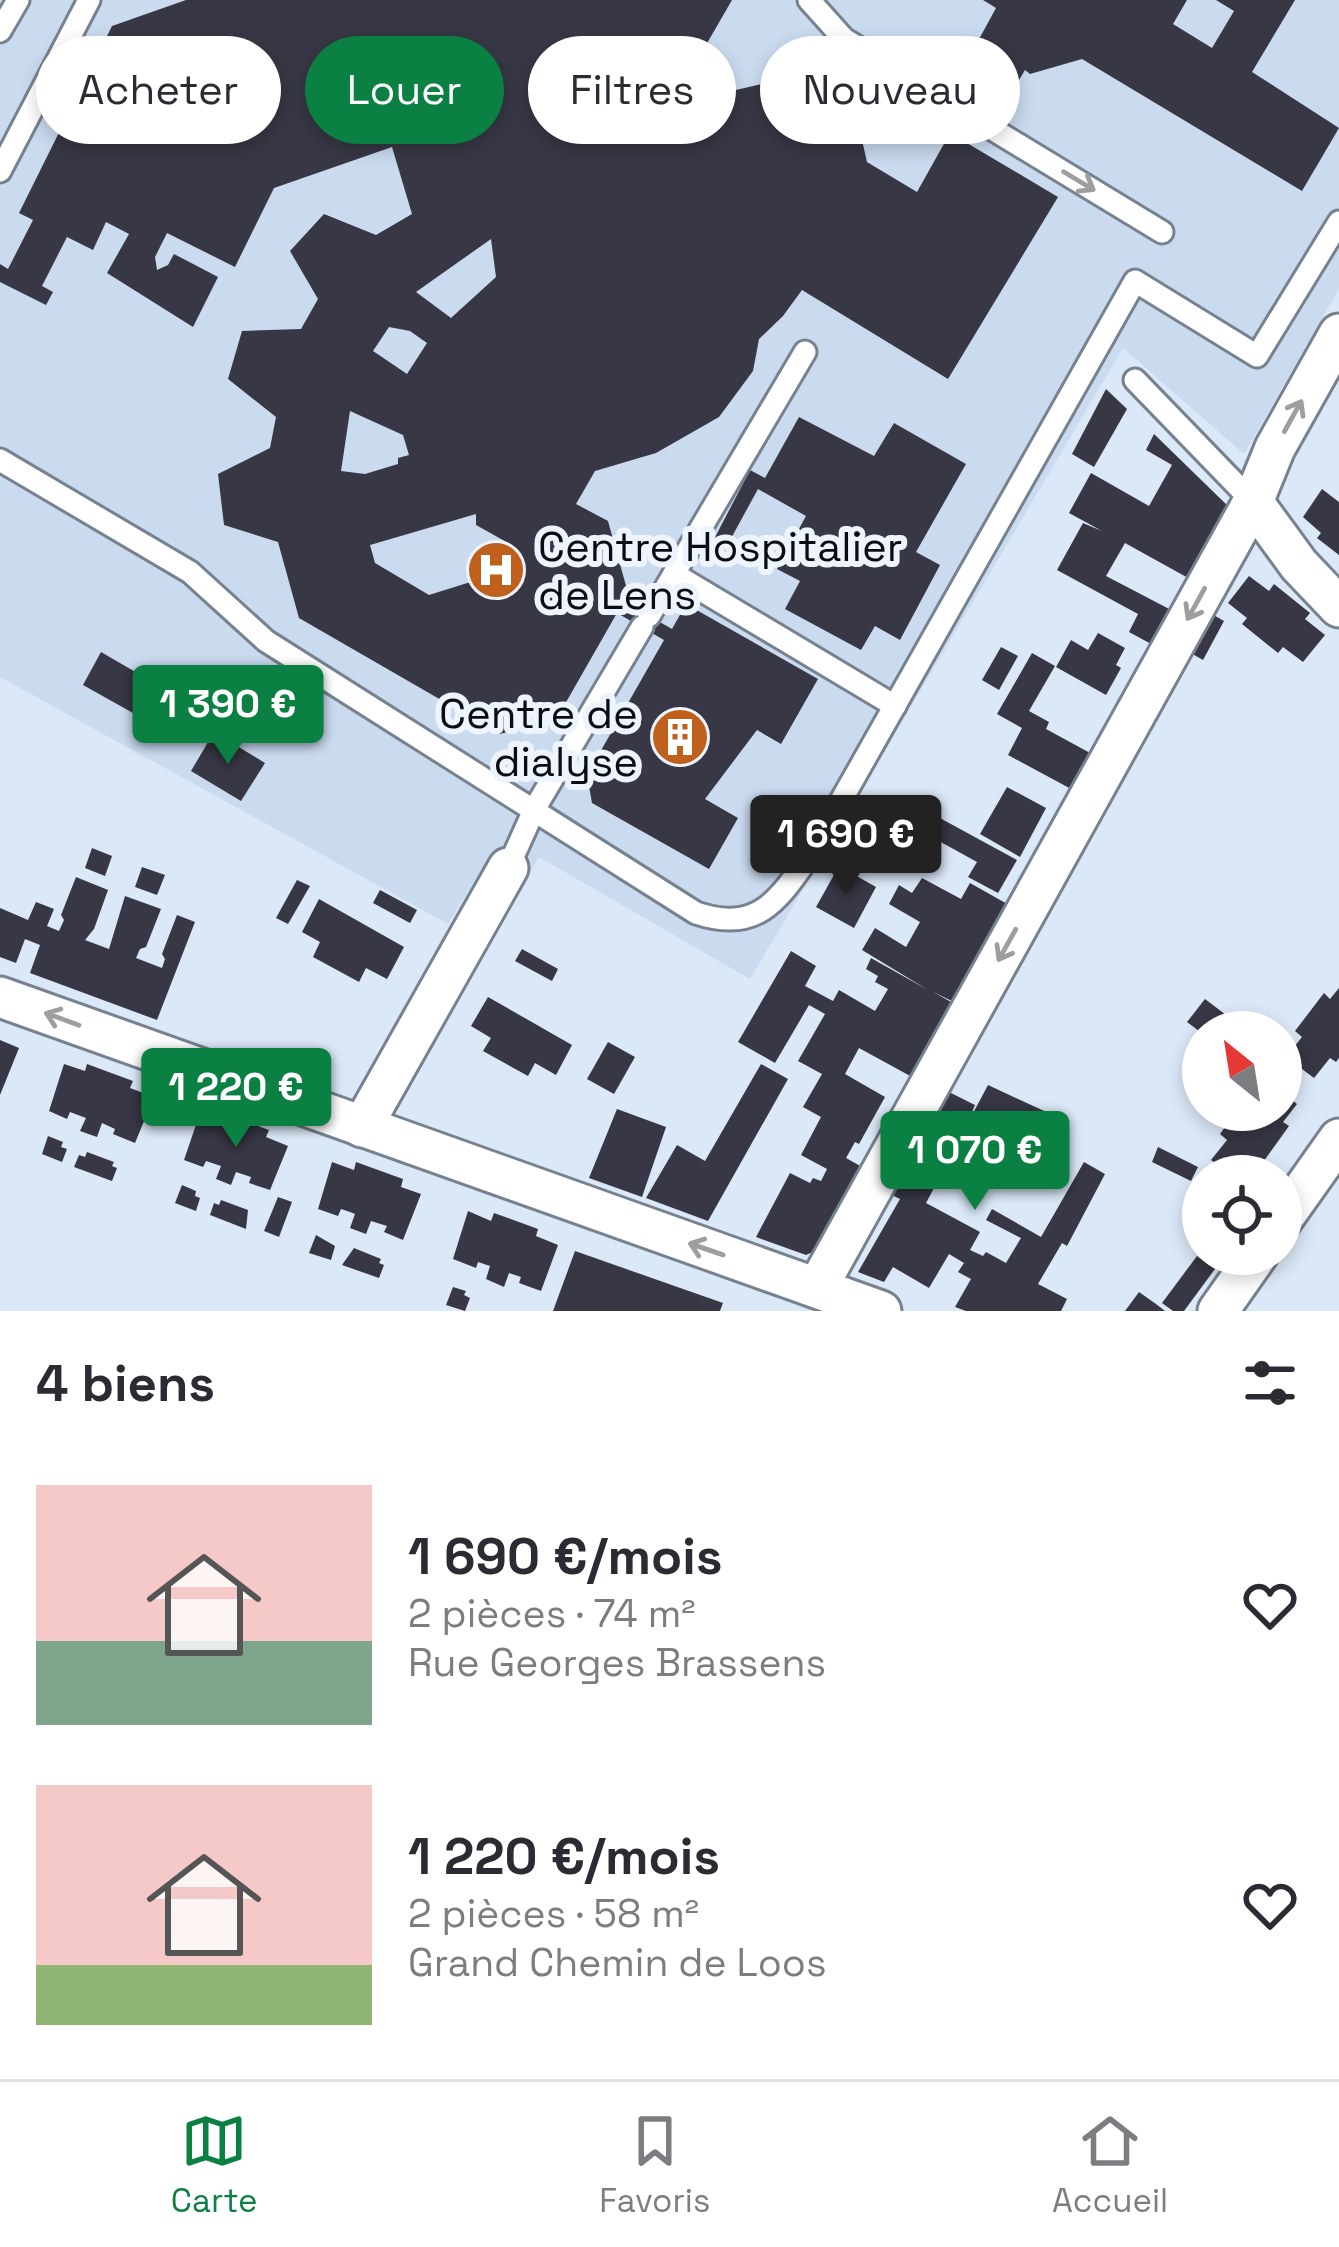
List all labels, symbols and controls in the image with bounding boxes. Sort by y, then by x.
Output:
chip: Acheter [36,36,281,144]
chip: Louer [305,36,504,144]
chip: Filtres [528,36,736,144]
chip: Nouveau [760,36,1020,144]
one-way arrow [1061,169,1095,193]
one-way arrow [1282,400,1305,435]
place label: Centre Hospitalier de Lens [538,520,903,621]
hospital icon: Centre Hospitalier de Lens [465,539,527,601]
one-way arrow [1184,586,1207,621]
pin: 1 390 € [117,665,339,767]
text: 1 390 € [160,679,296,728]
place label: Centre de dialyse [439,687,638,788]
building icon: Centre de dialyse [649,706,711,768]
pin: 1 690 € [735,795,957,897]
text: 1 690 € [777,809,915,858]
one-way arrow [994,927,1018,962]
one-way arrow [44,1007,81,1028]
north arrow [1182,1011,1302,1131]
map controls [1182,1011,1302,1275]
pin: 1 220 € [125,1048,347,1150]
text: 1 220 € [168,1062,304,1111]
pin: 1 070 € [864,1111,1086,1213]
text: 1 070 € [907,1125,1043,1174]
button: locate [1182,1155,1302,1275]
one-way arrow [689,1237,726,1258]
icon: filters [1237,1350,1303,1416]
text: 4 biens [36,1351,215,1416]
text: 1 690 €/mois [408,1524,722,1589]
icon: home [132,1533,276,1677]
icon: heart [1237,1572,1303,1638]
text: 2 pièces · 74 m² [408,1589,696,1638]
text: Rue Georges Brassens [408,1638,826,1687]
text: 1 220 €/mois [408,1824,720,1889]
icon: home [132,1833,276,1977]
icon: heart [1237,1872,1303,1938]
text: 2 pièces · 58 m² [408,1889,699,1938]
text: Grand Chemin de Loos [408,1938,826,1987]
tab: Carte [171,2108,258,2222]
tab: Favoris [599,2108,710,2222]
tab: Accueil [1052,2108,1168,2222]

